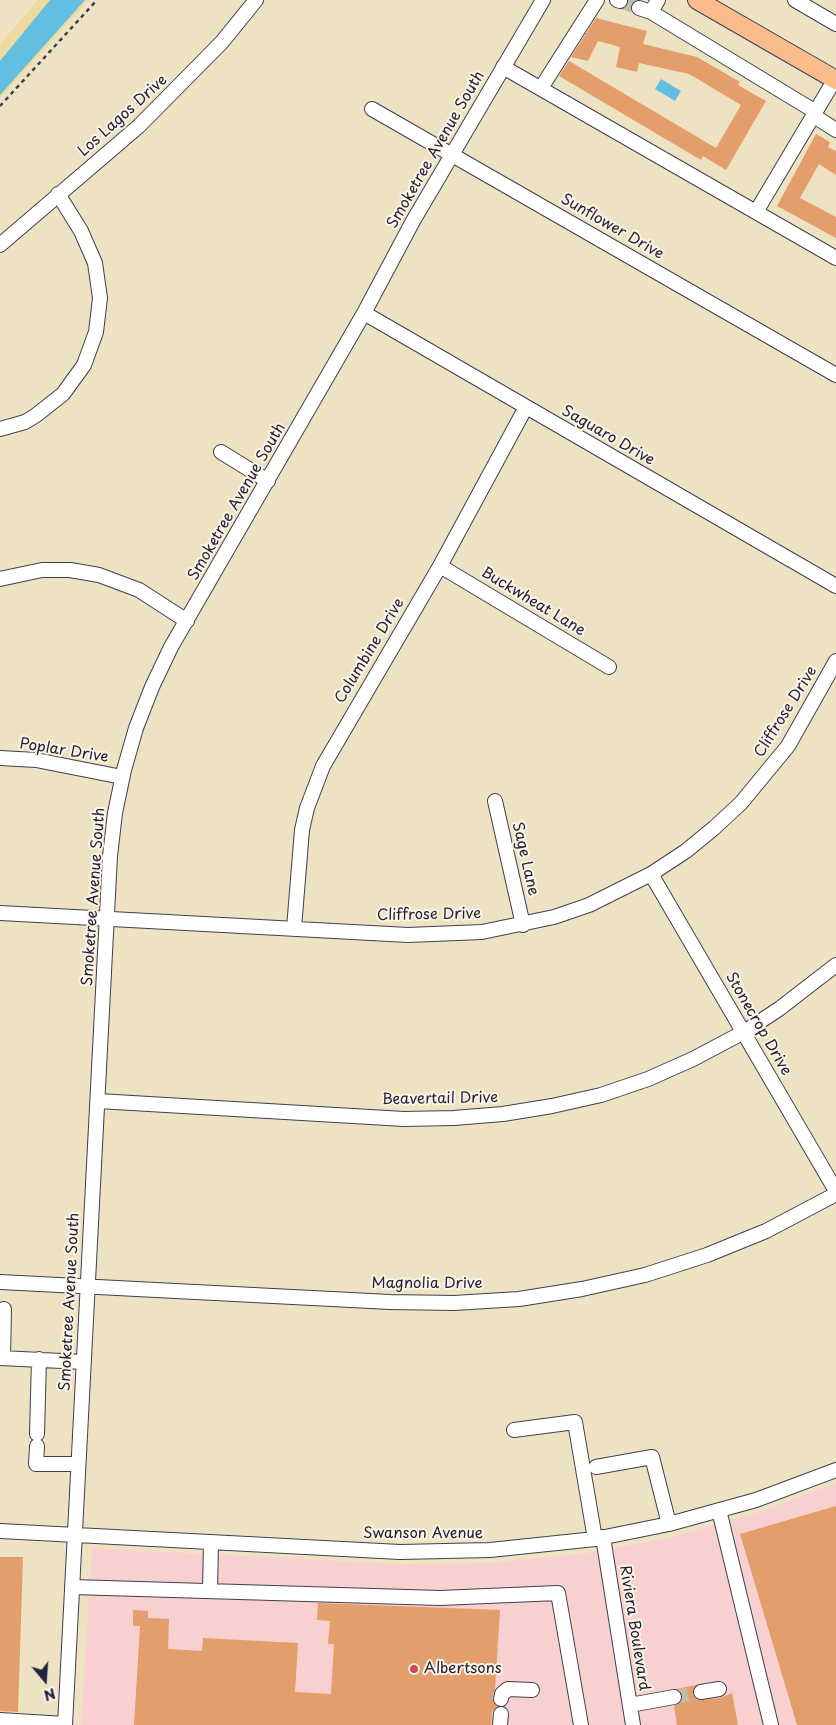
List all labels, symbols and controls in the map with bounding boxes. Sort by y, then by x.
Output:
street label: Smoketree Avenue South [384,68,488,232]
street label: Los Lagos Drive [75,71,171,161]
street label: Sunflower Drive [557,190,667,264]
street label: Saguaro Drive [558,402,658,470]
street label: Smoketree Avenue South [185,420,289,584]
street label: Buckwheat Lane [478,564,588,640]
street label: Columbine Drive [331,595,409,707]
street label: Cliffrose Drive [751,663,821,761]
street label: Poplar Drive [18,735,110,767]
street label: Smoketree Avenue South [79,807,109,987]
street label: Sage Lane [508,821,542,897]
street label: Cliffrose Drive [377,905,481,925]
street label: Stonecrop Drive [721,969,795,1079]
street label: Beavertail Drive [382,1089,498,1109]
street label: Smoketree Avenue South [56,1212,84,1392]
street label: Magnolia Drive [372,1275,482,1293]
street label: Swanson Avenue [363,1525,483,1543]
street label: Riviera Boulevard [615,1564,653,1692]
north arrow [20,1655,70,1705]
place label: Albertsons [424,1660,502,1678]
marker: Albertsons [408,1663,420,1675]
text: N [41,1683,58,1706]

